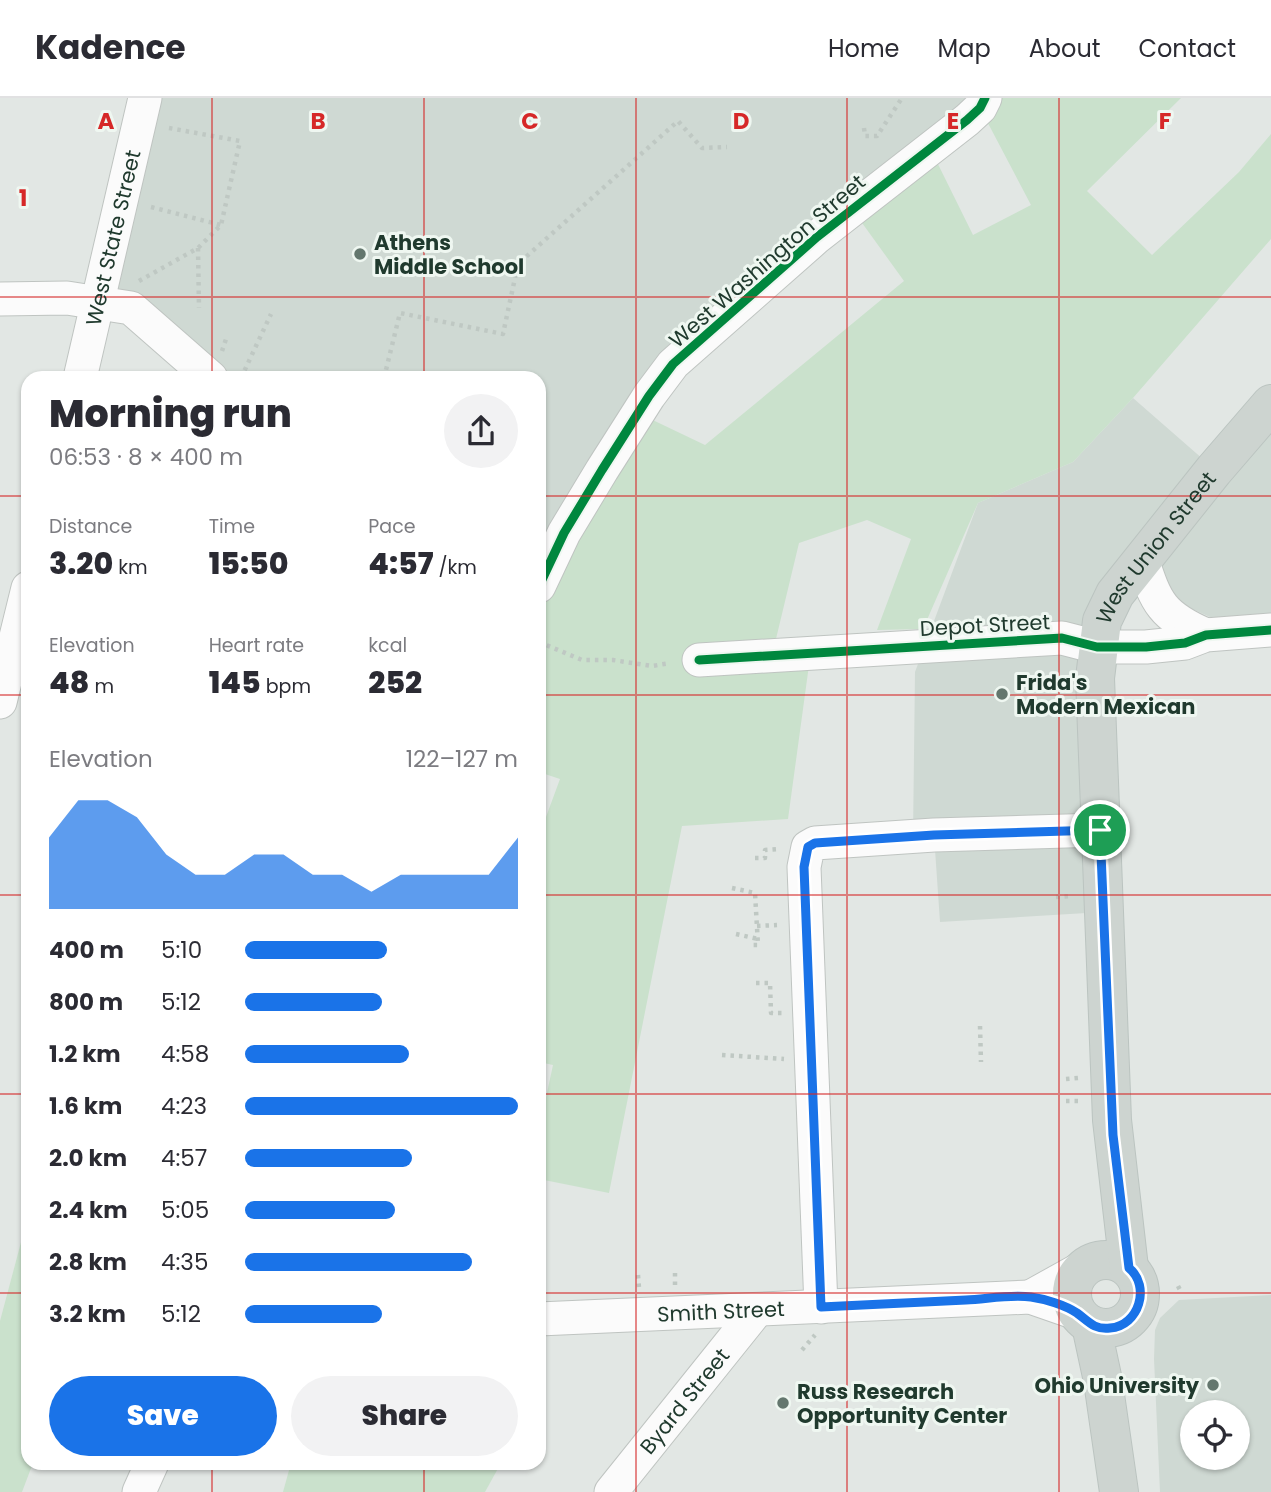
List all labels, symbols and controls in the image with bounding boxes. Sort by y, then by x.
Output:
text: Kadence [35,24,186,71]
text: Home [828,32,900,65]
text: Map [938,32,991,65]
text: About [1029,32,1100,65]
text: Contact [1138,32,1236,65]
text: A [98,105,115,137]
text: B [310,105,326,137]
text: C [521,105,539,137]
text: D [733,105,749,137]
text: E [947,105,959,137]
text: F [1159,105,1171,137]
street label: West State Street [78,147,147,329]
street label: West Washington Street [663,168,871,354]
text: 1 [19,182,27,214]
place label: Athens Middle School [374,228,524,281]
marker: Athens Middle School [352,246,368,262]
text: Morning run [49,387,292,440]
button: share [444,394,518,468]
text: 06:53 · 8 × 400 m [49,441,243,473]
street label: West Union Street [1088,465,1222,628]
text: Distance [49,513,132,540]
text: Time [209,513,255,540]
text: Pace [368,513,416,540]
text: 3.20 [49,542,113,585]
text: 15:50 [209,542,288,585]
text: 4:57 [368,542,433,585]
text: km [113,554,148,581]
text: /km [433,554,477,581]
street label: Depot Street [919,607,1051,643]
text: Elevation [49,632,135,659]
text: Heart rate [209,632,304,659]
text: kcal [368,632,407,659]
text: 48 [49,661,89,704]
text: 145 [209,661,261,704]
text: 252 [368,661,422,704]
place label: Frida's Modern Mexican [1016,668,1195,721]
text: m [89,673,114,700]
text: bpm [261,673,311,700]
marker: Frida's Modern Mexican [994,686,1010,702]
text: Elevation [49,743,153,775]
text: 122–127 m [406,743,518,775]
pin [1070,800,1130,860]
icon: arrive [1081,811,1119,849]
text: 400 m [49,934,124,966]
text: 5:10 [161,934,202,966]
text: 800 m [49,986,123,1018]
text: 5:12 [161,986,201,1018]
text: 1.2 km [49,1038,121,1070]
text: 4:58 [161,1038,209,1070]
text: 1.6 km [49,1090,122,1122]
text: 4:23 [161,1090,207,1122]
text: 2.0 km [49,1142,127,1174]
text: 4:57 [161,1142,207,1174]
text: 2.4 km [49,1194,128,1226]
text: 5:05 [161,1194,209,1226]
text: 2.8 km [49,1246,127,1278]
text: 4:35 [161,1246,208,1278]
street label: Smith Street [657,1294,785,1328]
text: 3.2 km [49,1298,126,1330]
text: 5:12 [161,1298,201,1330]
street label: Byard Street [633,1342,736,1460]
place label: Ohio University [1034,1371,1200,1400]
button: Save [49,1376,277,1456]
button: Share [291,1376,518,1456]
place label: Russ Research Opportunity Center [797,1377,1007,1430]
marker: Ohio University [1205,1377,1221,1393]
marker: Russ Research Opportunity Center [775,1395,791,1411]
map controls [1180,1400,1250,1470]
button: locate [1180,1400,1250,1470]

